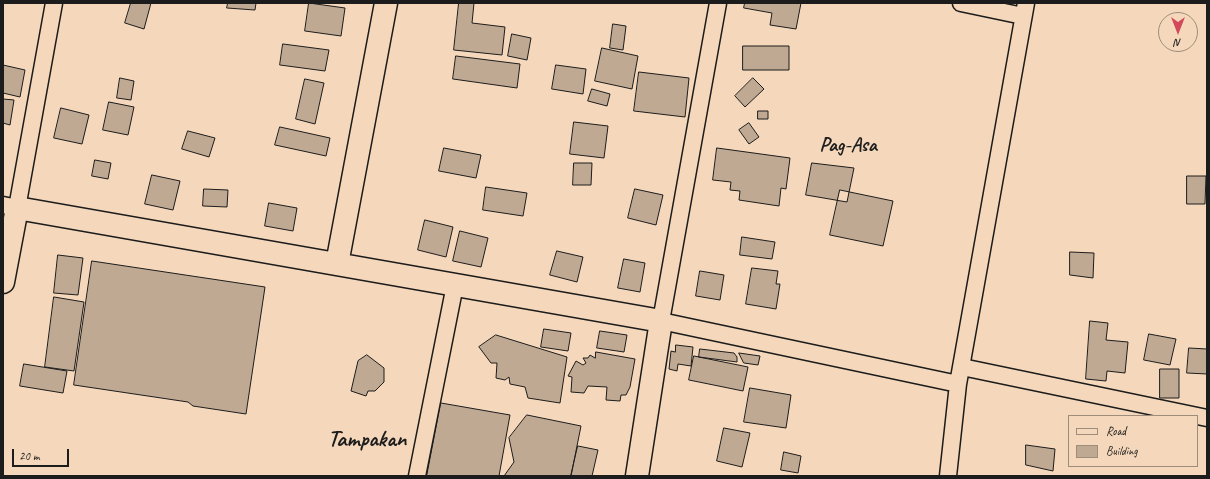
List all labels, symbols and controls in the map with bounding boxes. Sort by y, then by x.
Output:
north arrow [1158,12,1198,52]
text: N [1175,36,1181,50]
district label: Pag-Asa [819,134,877,158]
legend [1068,415,1198,467]
text: Road [1106,423,1126,439]
district label: Tampakan [328,426,406,454]
scale bar [14,441,71,467]
text: Building [1106,443,1138,459]
text: 20 m [19,448,39,464]

